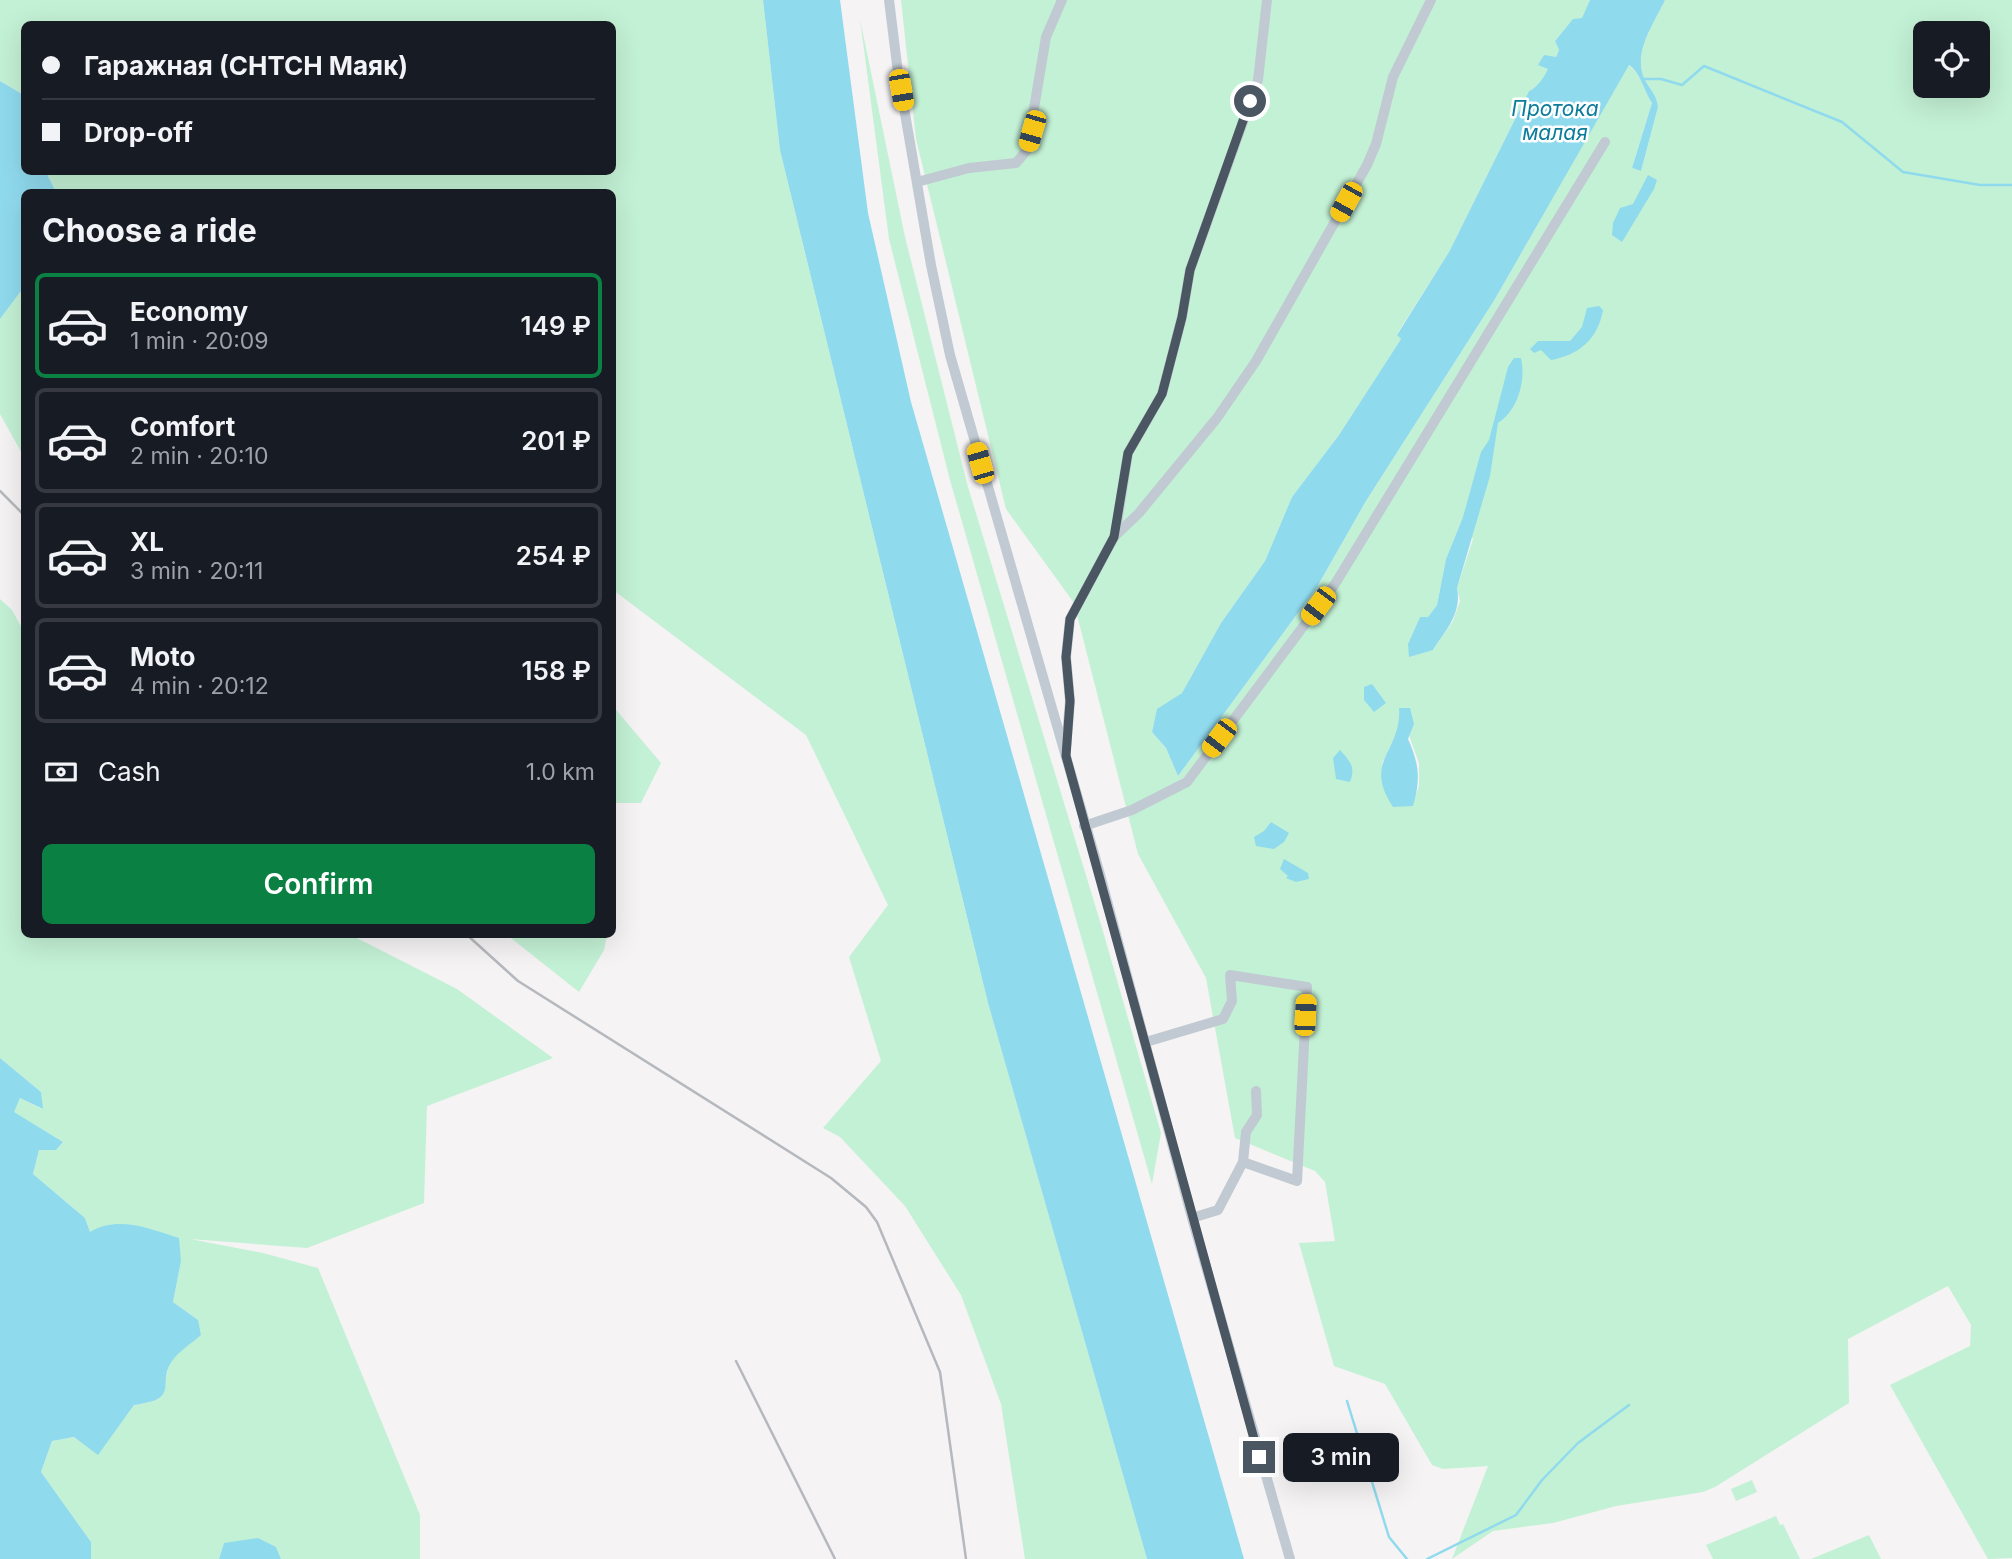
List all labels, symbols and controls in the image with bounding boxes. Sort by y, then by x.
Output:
map controls [1913,21,1990,98]
button: locate [1913,21,1990,98]
text: Гаражная (СНТСН Маяк) [84,50,408,81]
car [888,67,915,113]
route start [1234,85,1266,117]
water label: Протока малая [1511,96,1599,145]
car [1017,108,1048,154]
text: Drop-off [84,117,193,148]
car [1327,179,1366,225]
text: Choose a ride [42,211,257,250]
icon: car [46,294,109,357]
text: Economy [130,296,248,327]
text: 149 ₽ [521,310,591,341]
text: 1 min · 20:09 [130,327,269,355]
icon: car [46,409,109,472]
text: Comfort [130,411,235,442]
text: 201 ₽ [521,425,591,456]
car [965,440,996,486]
text: 2 min · 20:10 [130,442,268,470]
icon: car [46,524,109,587]
text: XL [130,526,164,557]
text: 254 ₽ [516,540,591,571]
text: 3 min · 20:11 [130,557,263,585]
car [1297,583,1340,629]
icon: car [46,639,109,702]
text: Moto [130,641,195,672]
text: 158 ₽ [522,655,591,686]
text: 4 min · 20:12 [130,672,269,700]
car [1198,715,1241,761]
icon: cash [42,753,80,791]
text: Cash [98,756,161,787]
text: 1.0 km [526,758,595,786]
button: Confirm [42,844,595,924]
car [1294,993,1317,1037]
callout: 3 min [1284,1432,1399,1482]
route end [1243,1441,1275,1473]
text: 3 min [1310,1443,1372,1471]

